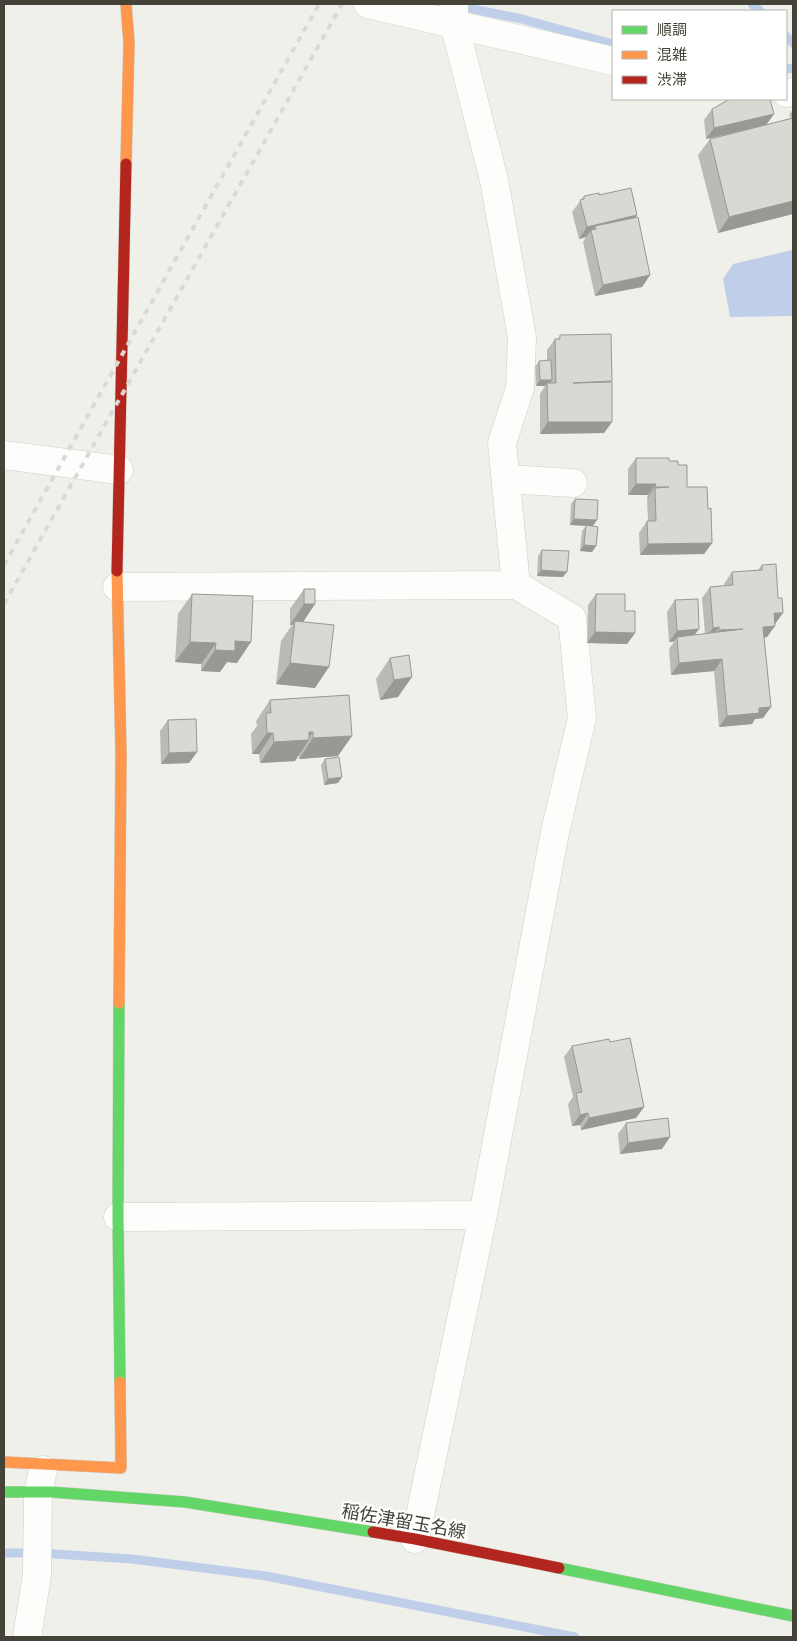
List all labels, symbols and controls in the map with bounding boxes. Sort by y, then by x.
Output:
legend [612,10,787,100]
text: 順調 [657,20,687,39]
text: 混雑 [657,45,687,64]
text: 渋滞 [657,70,687,89]
street label: 稲佐津留玉名線 [340,1499,468,1543]

